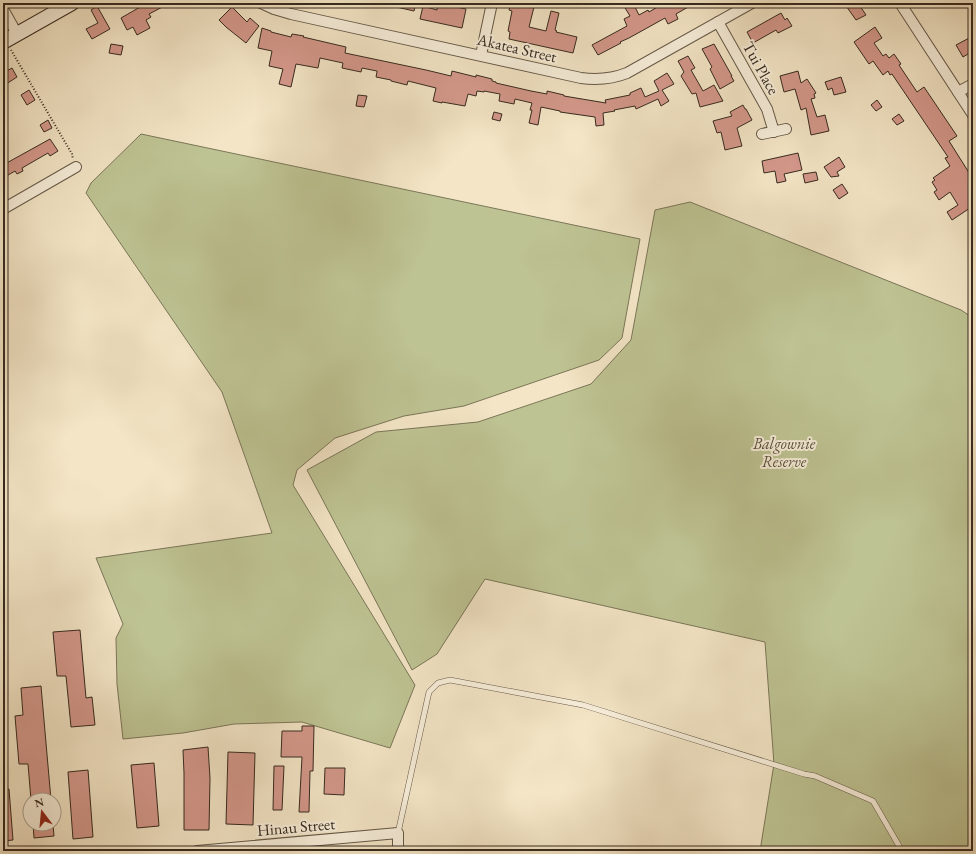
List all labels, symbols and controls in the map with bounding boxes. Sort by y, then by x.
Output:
street label: Akatea Street [474,28,559,67]
street label: Tui Place [738,38,784,98]
park label: Balgownie Reserve [752,433,816,472]
north arrow [22,792,62,832]
text: N [33,794,46,810]
street label: Hinau Street [256,813,336,841]

